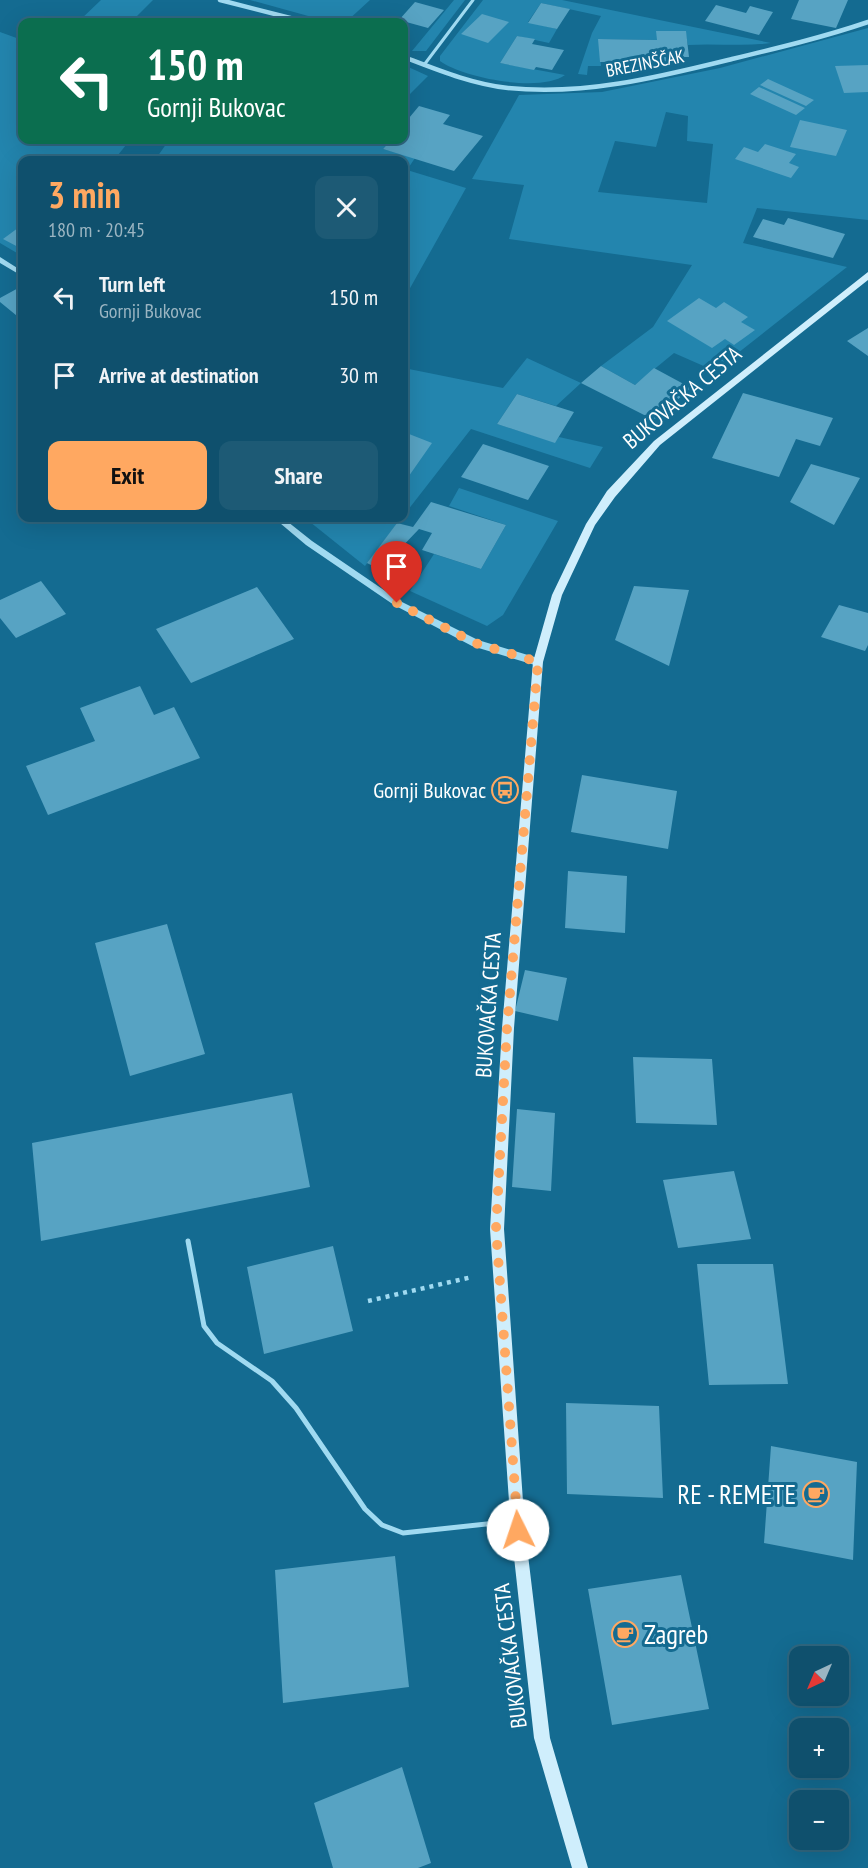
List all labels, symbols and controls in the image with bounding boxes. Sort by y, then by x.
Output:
text: 150 m [147,37,244,92]
icon: left [48,42,126,120]
street label: BREZINŠČAK [604,44,686,82]
text: Gornji Bukovac [147,90,286,124]
text: 3 min [48,171,121,218]
button: close [315,176,378,239]
text: 180 m · 20:45 [48,217,145,243]
text: Turn left [99,270,165,298]
icon: left [48,281,81,314]
text: 150 m [329,283,378,311]
text: Gornji Bukovac [99,298,202,324]
street label: BUKOVAČKA CESTA [617,339,747,455]
icon: arrive [48,359,81,392]
text: Arrive at destination [99,361,259,389]
text: 30 m [339,361,378,389]
button: Exit [48,441,207,510]
button: Share [219,441,378,510]
pin [371,541,422,603]
icon: arrive [380,550,413,583]
bus stop icon: Gornji Bukovac [490,775,520,805]
place label: Gornji Bukovac [373,776,486,804]
street label: BUKOVAČKA CESTA [469,931,507,1079]
place label: RE - REMETE [677,1477,796,1511]
cafe icon: RE - REMETE [801,1479,831,1509]
position arrow [486,1498,550,1562]
street label: BUKOVAČKA CESTA [487,1581,533,1730]
place label: Zagreb [644,1617,708,1651]
cafe icon: Zagreb [610,1619,640,1649]
north arrow [789,1646,849,1706]
map controls [789,1646,849,1850]
button: + [789,1718,849,1778]
button: − [789,1790,849,1850]

